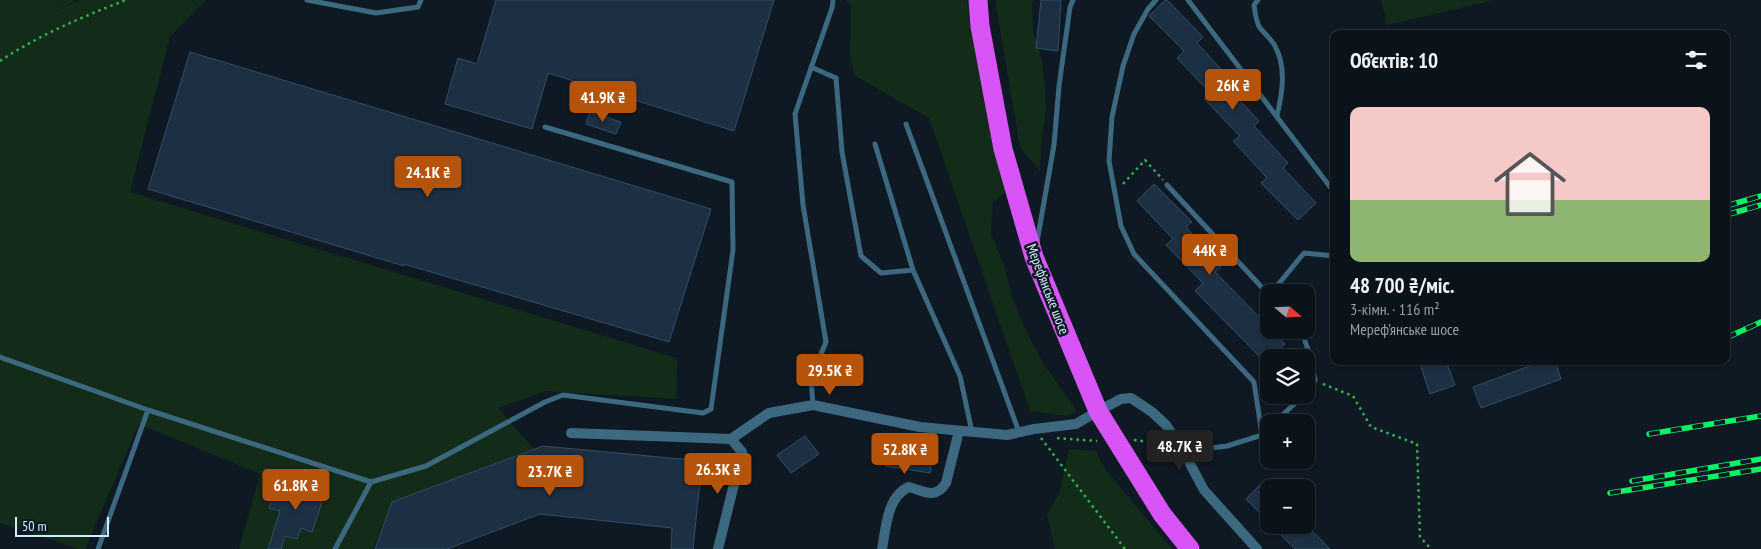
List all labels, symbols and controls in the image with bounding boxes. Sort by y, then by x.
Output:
icon: filters [1682,46,1710,74]
text: Об’єктів: 10 [1350,47,1438,74]
pin: 26K ₴ [1198,68,1268,111]
text: 26K ₴ [1216,75,1250,95]
pin: 41.9K ₴ [557,80,649,123]
text: 41.9K ₴ [580,87,626,107]
icon: home [1485,139,1575,229]
pin: 24.1K ₴ [382,156,474,198]
text: 24.1K ₴ [405,162,451,182]
pin: 44K ₴ [1175,234,1245,276]
text: 44K ₴ [1193,240,1227,260]
street label: Мереф’янське шосе [1022,241,1074,337]
text: 48 700 ₴/міс. [1350,272,1454,299]
north arrow [1260,284,1315,339]
map controls [1260,284,1315,534]
text: 3-кімн. · 116 m² [1350,299,1440,319]
text: Мереф’янське шосе [1350,319,1459,339]
button: layers [1260,349,1315,404]
pin: 29.5K ₴ [784,354,876,396]
text: 29.5K ₴ [807,360,853,380]
button: + [1260,414,1315,469]
pin: 48.7K ₴ [1134,430,1226,472]
pin: 52.8K ₴ [859,432,951,475]
text: 48.7K ₴ [1157,436,1203,456]
text: 52.8K ₴ [882,439,928,459]
pin: 26.3K ₴ [672,452,764,495]
pin: 23.7K ₴ [504,454,596,497]
text: 26.3K ₴ [695,459,741,479]
text: 23.7K ₴ [527,461,573,481]
pin: 61.8K ₴ [250,468,342,511]
text: 61.8K ₴ [273,475,319,495]
button: − [1260,479,1315,534]
scale bar [15,514,109,537]
text: 50 m [22,517,47,535]

